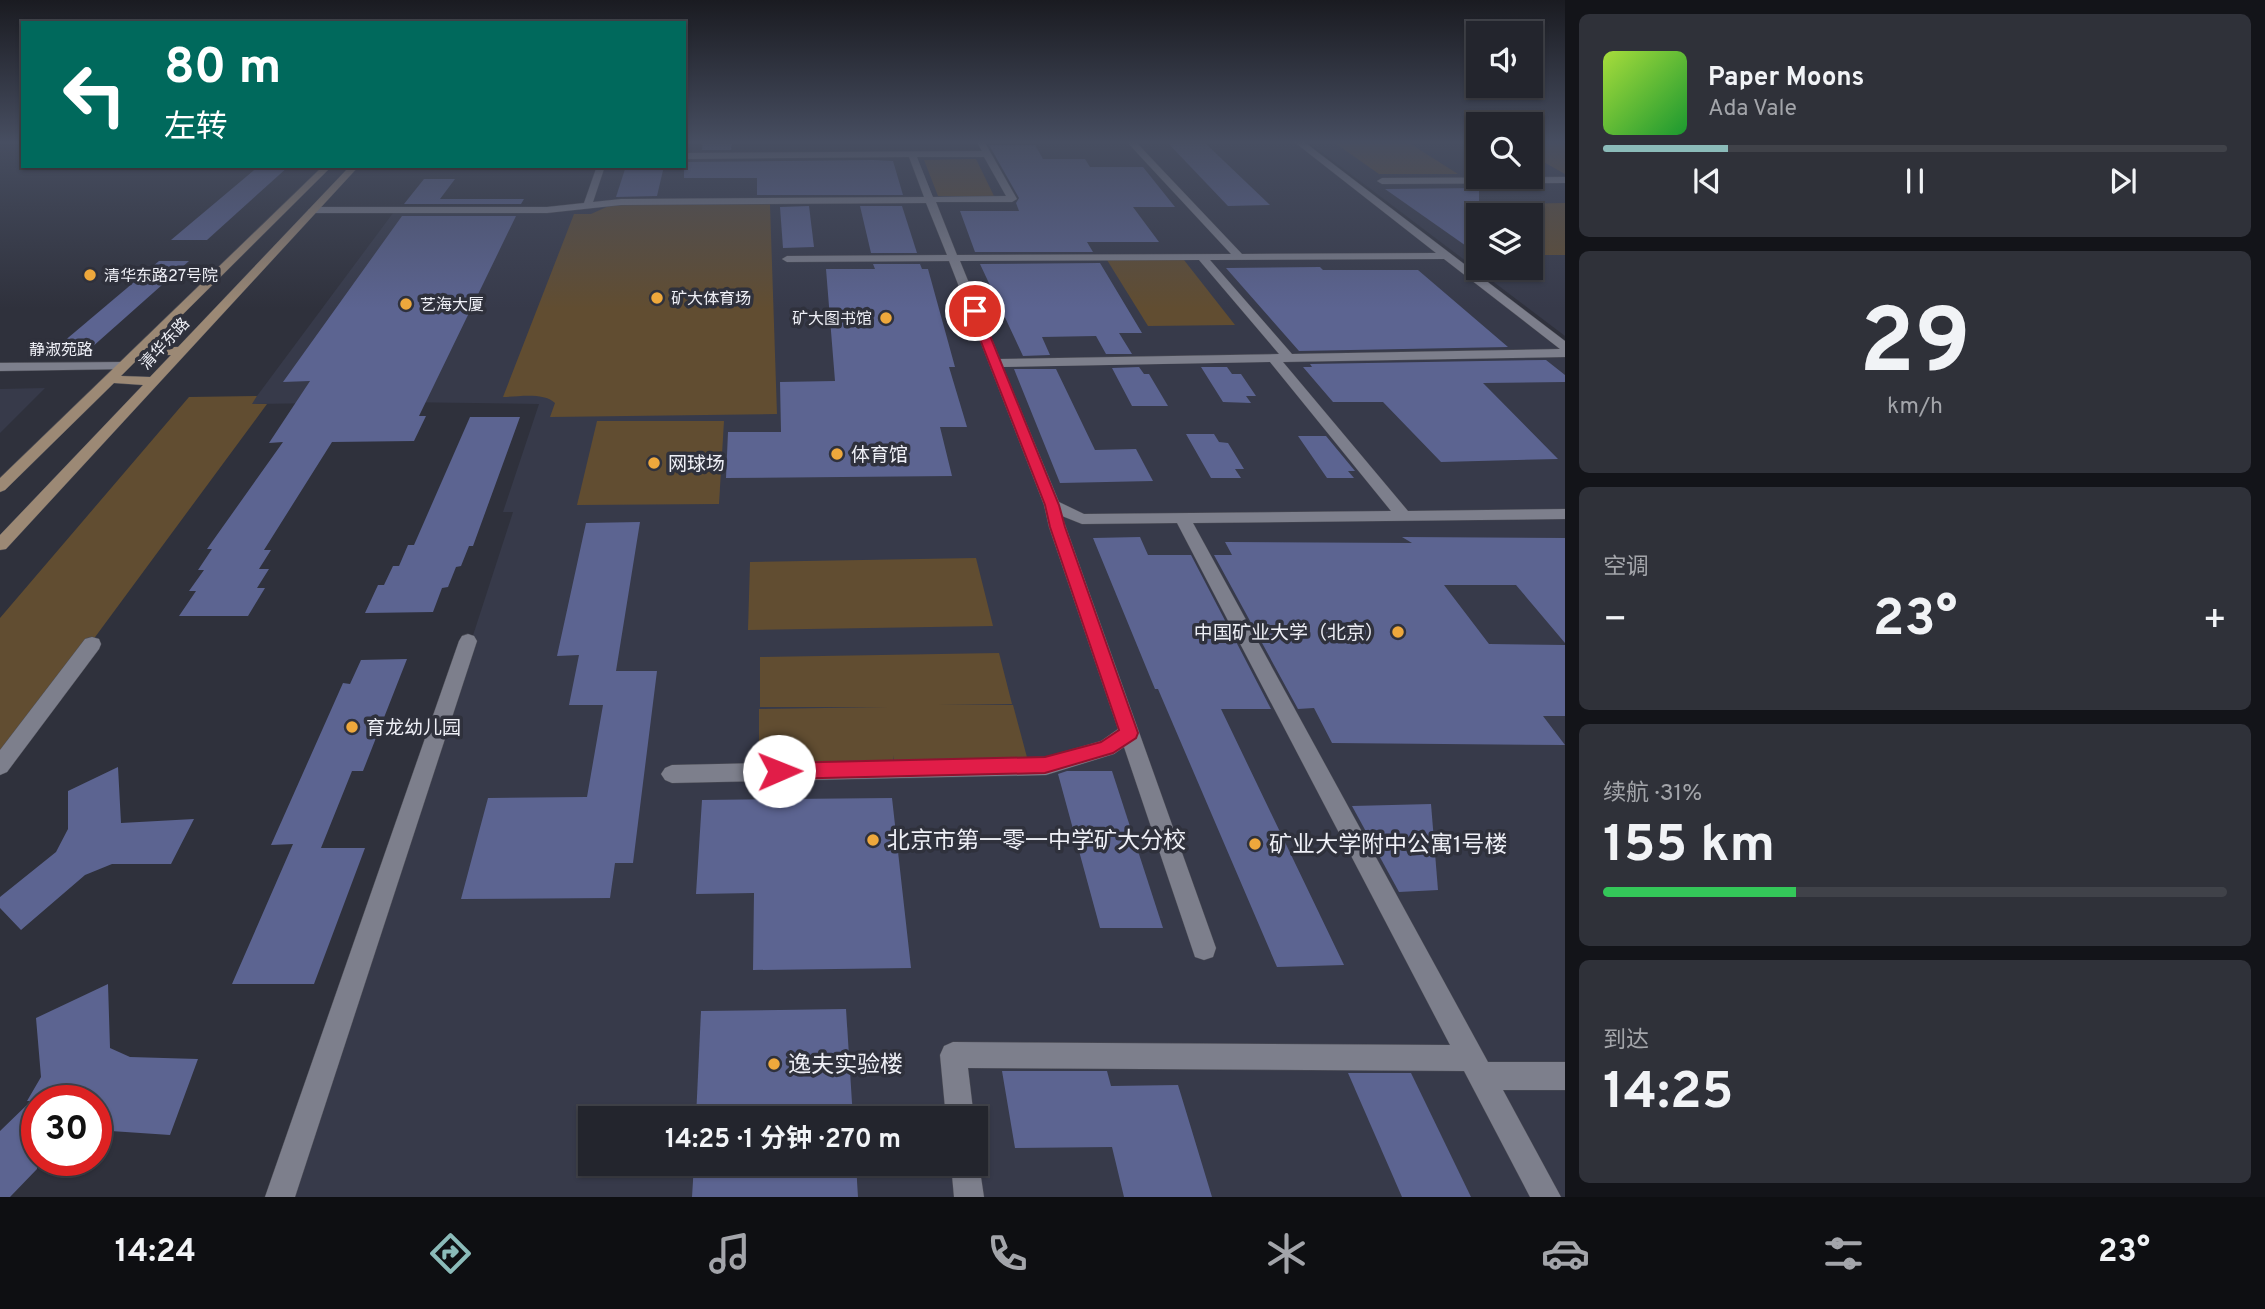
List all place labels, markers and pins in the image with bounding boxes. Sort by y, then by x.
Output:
marker: 清华东路27号院 [82,267,98,283]
place label: 清华东路27号院 [104,267,218,287]
pin [945,281,1005,341]
marker: 矿大体育场 [649,290,665,306]
place label: 矿大体育场 [671,290,751,310]
marker: 艺海大厦 [398,296,414,312]
place label: 艺海大厦 [420,296,484,316]
place label: 矿大图书馆 [792,310,872,330]
marker: 矿大图书馆 [878,310,894,326]
place label: 体育馆 [851,444,908,468]
marker: 体育馆 [829,446,845,462]
place label: 网球场 [668,453,725,477]
marker: 网球场 [646,455,662,471]
place label: 中国矿业大学（北京） [1194,622,1384,646]
marker: 中国矿业大学（北京） [1390,624,1406,640]
place label: 育龙幼儿园 [366,717,461,741]
marker: 育龙幼儿园 [344,719,360,735]
place label: 北京市第一零一中学矿大分校 [887,828,1186,857]
marker: 北京市第一零一中学矿大分校 [865,832,881,848]
place label: 矿业大学附中公寓1号楼 [1269,832,1508,861]
marker: 矿业大学附中公寓1号楼 [1247,836,1263,852]
place label: 逸夫实验楼 [788,1052,903,1081]
marker: 逸夫实验楼 [766,1056,782,1072]

